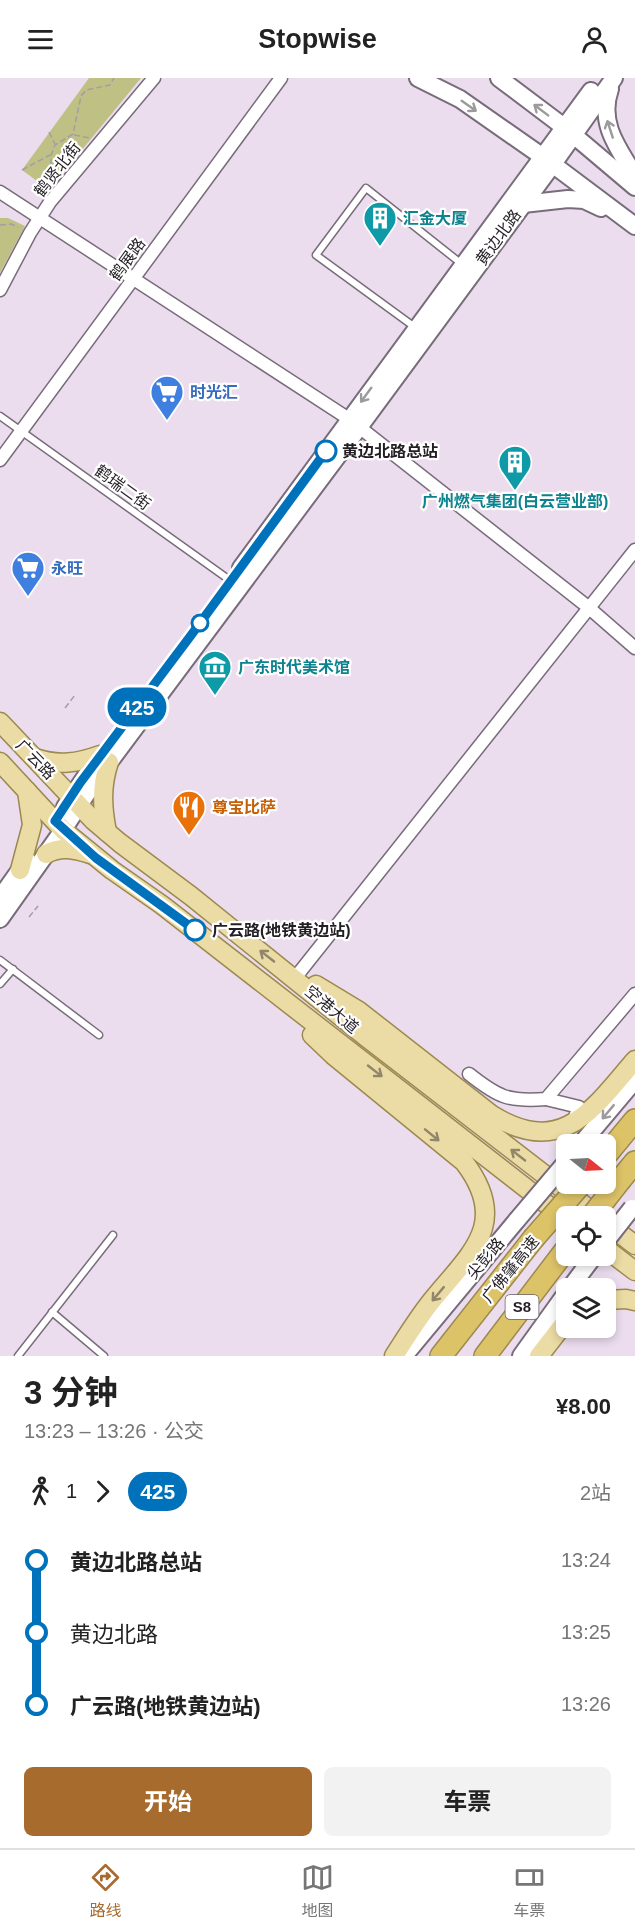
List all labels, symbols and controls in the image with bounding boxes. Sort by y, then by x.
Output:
icon: menu [24,23,57,56]
icon: person [578,23,611,56]
text: Stopwise [258,24,377,54]
one-way arrow [461,100,477,112]
one-way arrow [534,103,550,116]
one-way arrow [604,120,615,139]
street label: 鹤贤北街 [31,139,84,200]
building icon: 汇金大厦 [362,200,398,247]
street label: 黄边北路 [473,206,524,268]
place label: 汇金大厦 [403,210,467,227]
street label: 鹤展路 [106,235,148,284]
supermarket icon: 时光汇 [149,374,185,421]
place label: 时光汇 [190,384,238,401]
one-way arrow [360,387,373,403]
marker: 黄边北路总站 [315,440,337,462]
place label: 黄边北路总站 [342,442,438,460]
building icon: 广州燃气集团(白云营业部) [497,444,533,491]
street label: 鹤瑞二街 [92,462,154,513]
place label: 广州燃气集团(白云营业部) [422,492,608,510]
supermarket icon: 永旺 [10,550,46,597]
place label: 永旺 [51,560,83,577]
unlabelled marker [191,614,209,632]
museum icon: 广东时代美术馆 [197,649,233,696]
place label: 广东时代美术馆 [238,658,350,676]
line badge: 425 [102,688,172,726]
text: 425 [119,696,155,719]
street label: 广云路 [13,736,58,783]
restaurant icon: 尊宝比萨 [171,789,207,836]
place label: 尊宝比萨 [212,799,276,816]
marker: 广云路(地铁黄边站) [184,919,206,941]
place label: 广云路(地铁黄边站) [212,921,351,939]
one-way arrow [259,949,275,962]
street label: 空港大道 [302,982,362,1036]
one-way arrow [367,1064,383,1077]
one-way arrow [601,1104,615,1119]
one-way arrow [424,1128,439,1142]
north arrow [556,1134,616,1194]
map controls [556,1134,616,1338]
one-way arrow [510,1149,526,1162]
button: locate [556,1206,616,1266]
street label: 广佛肇高速 [479,1233,542,1306]
street label: 尖彭路 [463,1234,507,1282]
button: layers [556,1278,616,1338]
one-way arrow [431,1286,444,1302]
road number: S8 [506,1295,538,1319]
text: 3 分钟 [24,1374,118,1411]
text: ¥8.00 [556,1394,611,1419]
text: 13:23 – 13:26 · 公交 [24,1420,204,1442]
icon: walk [24,1475,57,1508]
icon: forward [86,1475,119,1508]
text: 1 [66,1480,77,1502]
text: 425 [140,1480,175,1503]
text: 2站 [580,1482,611,1504]
text: 13:24 [561,1549,611,1571]
text: 黄边北路总站 [70,1550,202,1575]
text: 13:25 [561,1621,611,1643]
text: 黄边北路 [70,1622,158,1647]
text: 13:26 [561,1693,611,1715]
text: 广云路(地铁黄边站) [70,1694,261,1719]
button: 开始 [24,1767,312,1836]
button: 车票 [324,1767,611,1836]
tab: 路线 [89,1861,122,1921]
tab: 地图 [301,1861,334,1921]
tab: 车票 [513,1861,546,1921]

